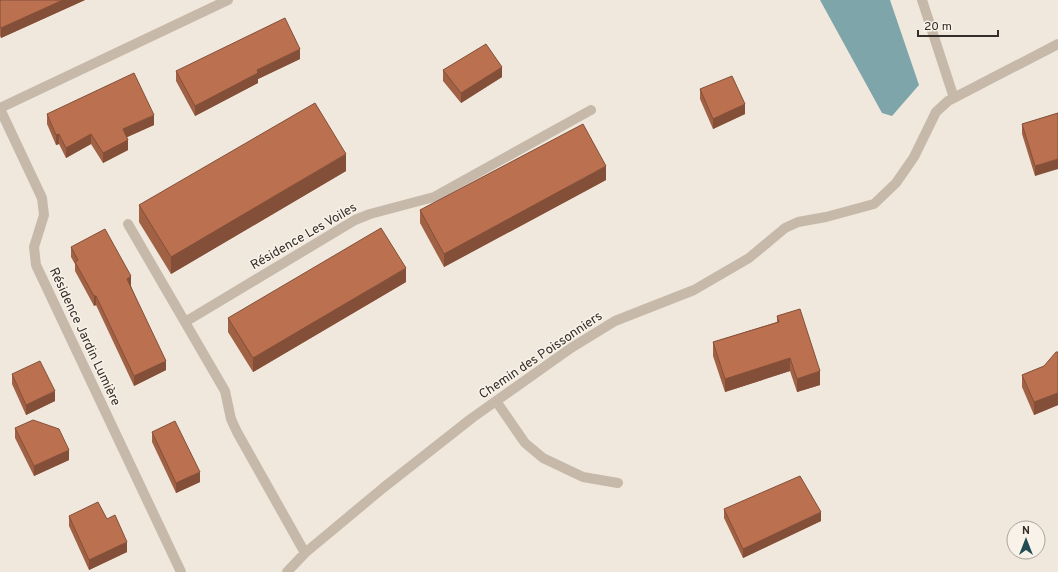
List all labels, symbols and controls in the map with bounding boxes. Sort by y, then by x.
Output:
scale bar [918,12,998,38]
text: 20 m [924,19,952,35]
street label: Résidence Les Voiles [248,200,360,274]
street label: Résidence Jardin Lumière [45,265,123,409]
street label: Chemin des Poissonniers [476,309,606,403]
north arrow [1006,520,1046,560]
text: N [1022,524,1030,538]

